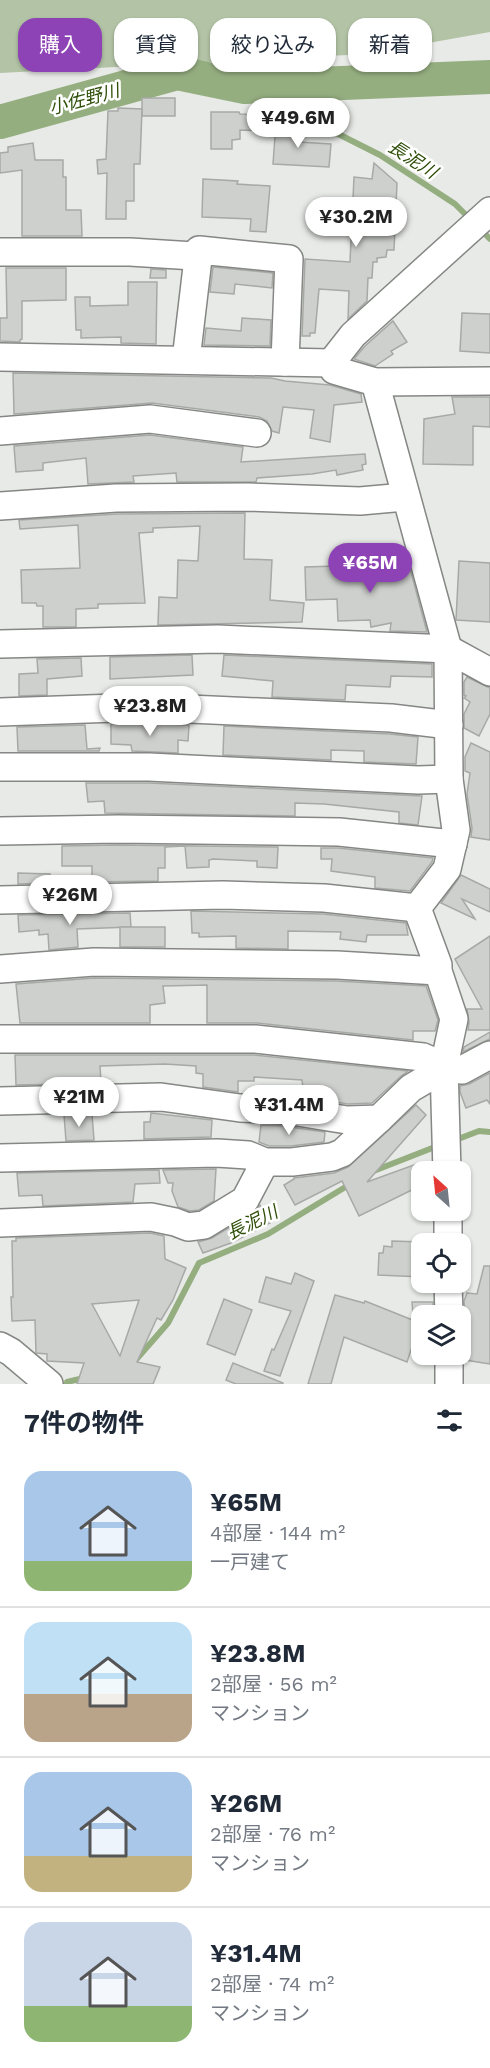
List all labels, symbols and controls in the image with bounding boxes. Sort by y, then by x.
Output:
chip: 購入 [18,18,102,72]
chip: 賃貸 [114,18,198,72]
chip: 絞り込み [210,18,336,72]
chip: 新着 [348,18,432,72]
water label: 小佐野川 [47,79,123,118]
pin: ¥49.6M [249,98,347,149]
text: ¥49.6M [261,105,335,129]
water label: 長泥川 [385,135,443,184]
pin: ¥30.2M [307,197,405,248]
text: ¥30.2M [319,204,393,228]
pin: ¥65M [334,543,406,594]
text: ¥65M [342,550,398,574]
pin: ¥23.8M [101,686,199,737]
text: ¥23.8M [113,693,187,717]
pin: ¥26M [34,875,106,926]
text: ¥26M [42,882,98,906]
pin: ¥21M [43,1077,115,1128]
text: ¥21M [53,1084,105,1108]
pin: ¥31.4M [240,1085,338,1136]
text: ¥31.4M [254,1092,324,1116]
north arrow [411,1161,471,1221]
map controls [411,1161,471,1365]
water label: 長泥川 [223,1200,283,1243]
button: locate [411,1233,471,1293]
button: layers [411,1305,471,1365]
icon: filters [433,1404,466,1437]
text: 7件の物件 [24,1408,144,1438]
text: ¥65M [210,1487,282,1517]
icon: home [72,1495,144,1567]
text: 4部屋 · 144 m² [210,1521,345,1545]
text: 一戸建て [210,1550,290,1574]
text: ¥23.8M [210,1638,306,1668]
icon: home [72,1646,144,1718]
text: 2部屋 · 56 m² [210,1672,337,1696]
text: マンション [210,1701,310,1725]
text: ¥26M [210,1788,283,1818]
icon: home [72,1796,144,1868]
text: 2部屋 · 76 m² [210,1822,335,1846]
text: マンション [210,1851,310,1875]
text: ¥31.4M [210,1938,302,1968]
icon: home [72,1946,144,2018]
text: 2部屋 · 74 m² [210,1972,334,1996]
text: マンション [210,2001,310,2025]

